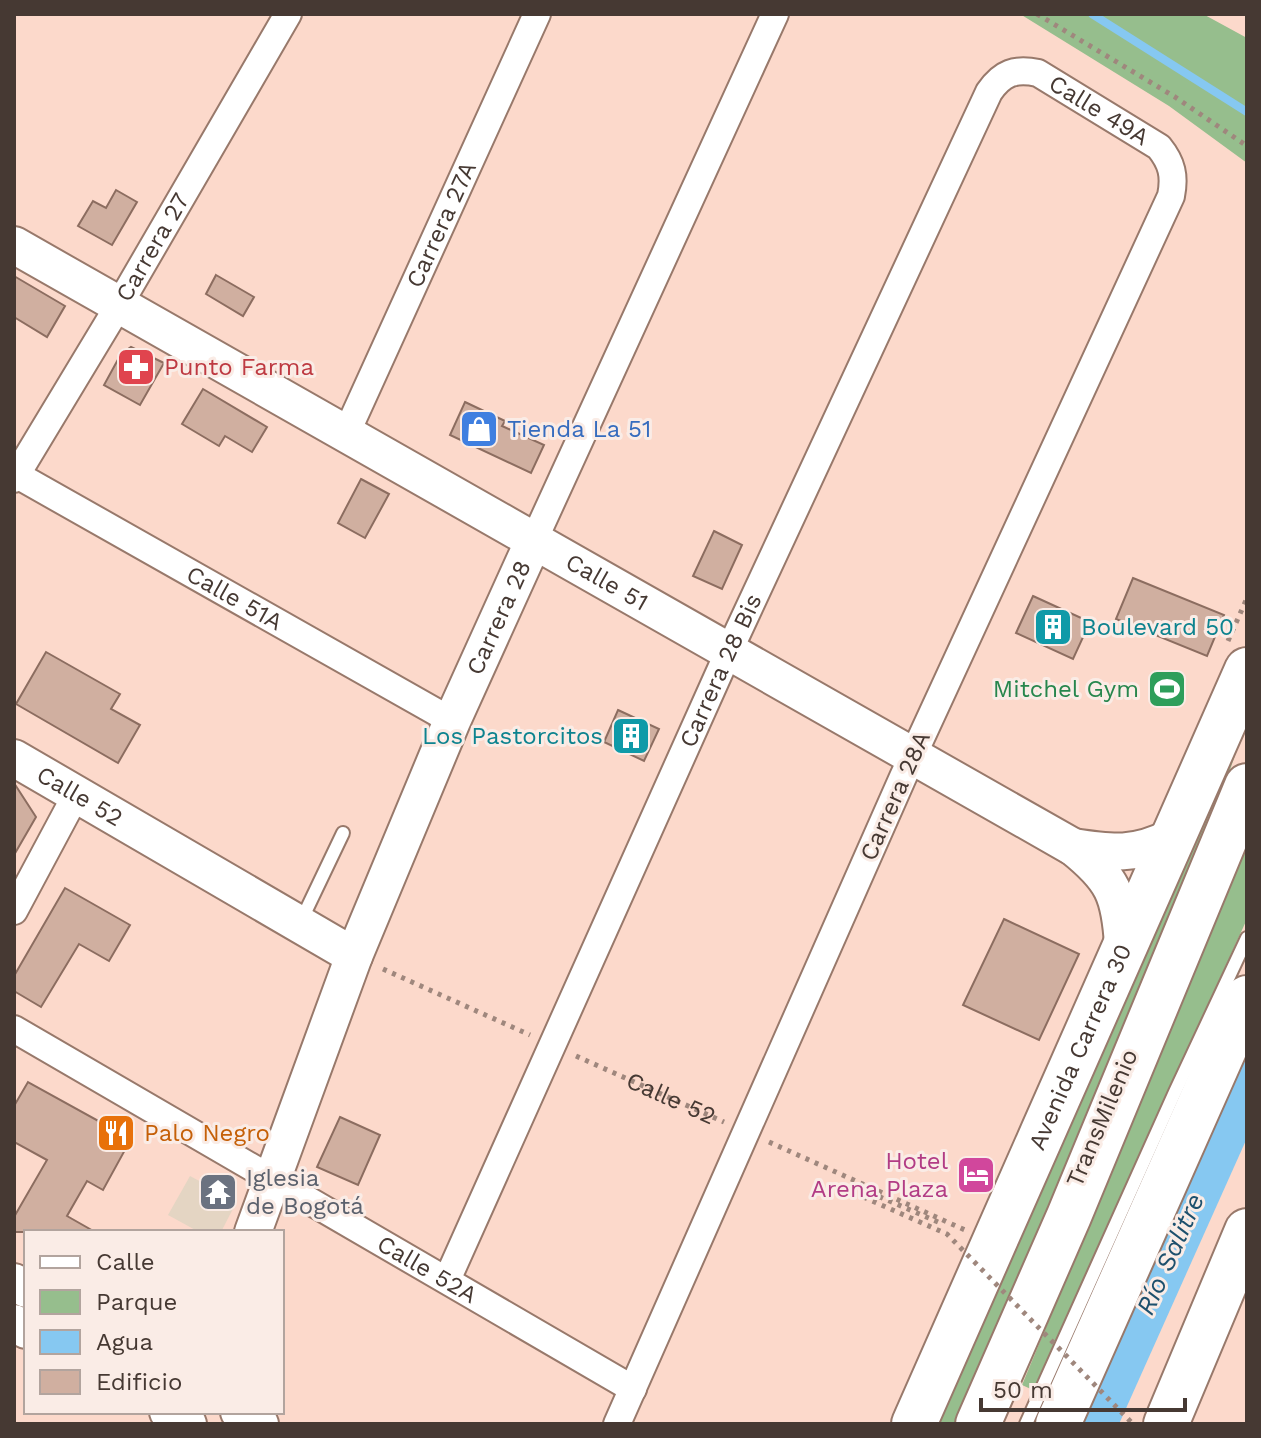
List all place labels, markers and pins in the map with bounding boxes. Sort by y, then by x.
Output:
pharmacy icon: Punto Farma [115,346,157,388]
place label: Punto Farma [164,353,314,381]
shop icon: Tienda La 51 [458,408,500,450]
place label: Tienda La 51 [507,415,651,443]
building icon: Boulevard 50 [1032,606,1074,648]
place label: Boulevard 50 [1081,613,1234,641]
sports icon: Mitchel Gym [1146,668,1188,710]
place label: Mitchel Gym [993,675,1139,703]
building icon: Los Pastorcitos [610,715,652,757]
place label: Los Pastorcitos [422,722,603,750]
restaurant icon: Palo Negro [95,1112,137,1154]
place label: Palo Negro [144,1119,270,1147]
place label: Hotel Arena Plaza [811,1147,949,1203]
hotel icon: Hotel Arena Plaza [955,1154,997,1196]
place label: Iglesia de Bogotá [246,1164,364,1220]
temple icon: Iglesia de Bogotá [197,1171,239,1213]

